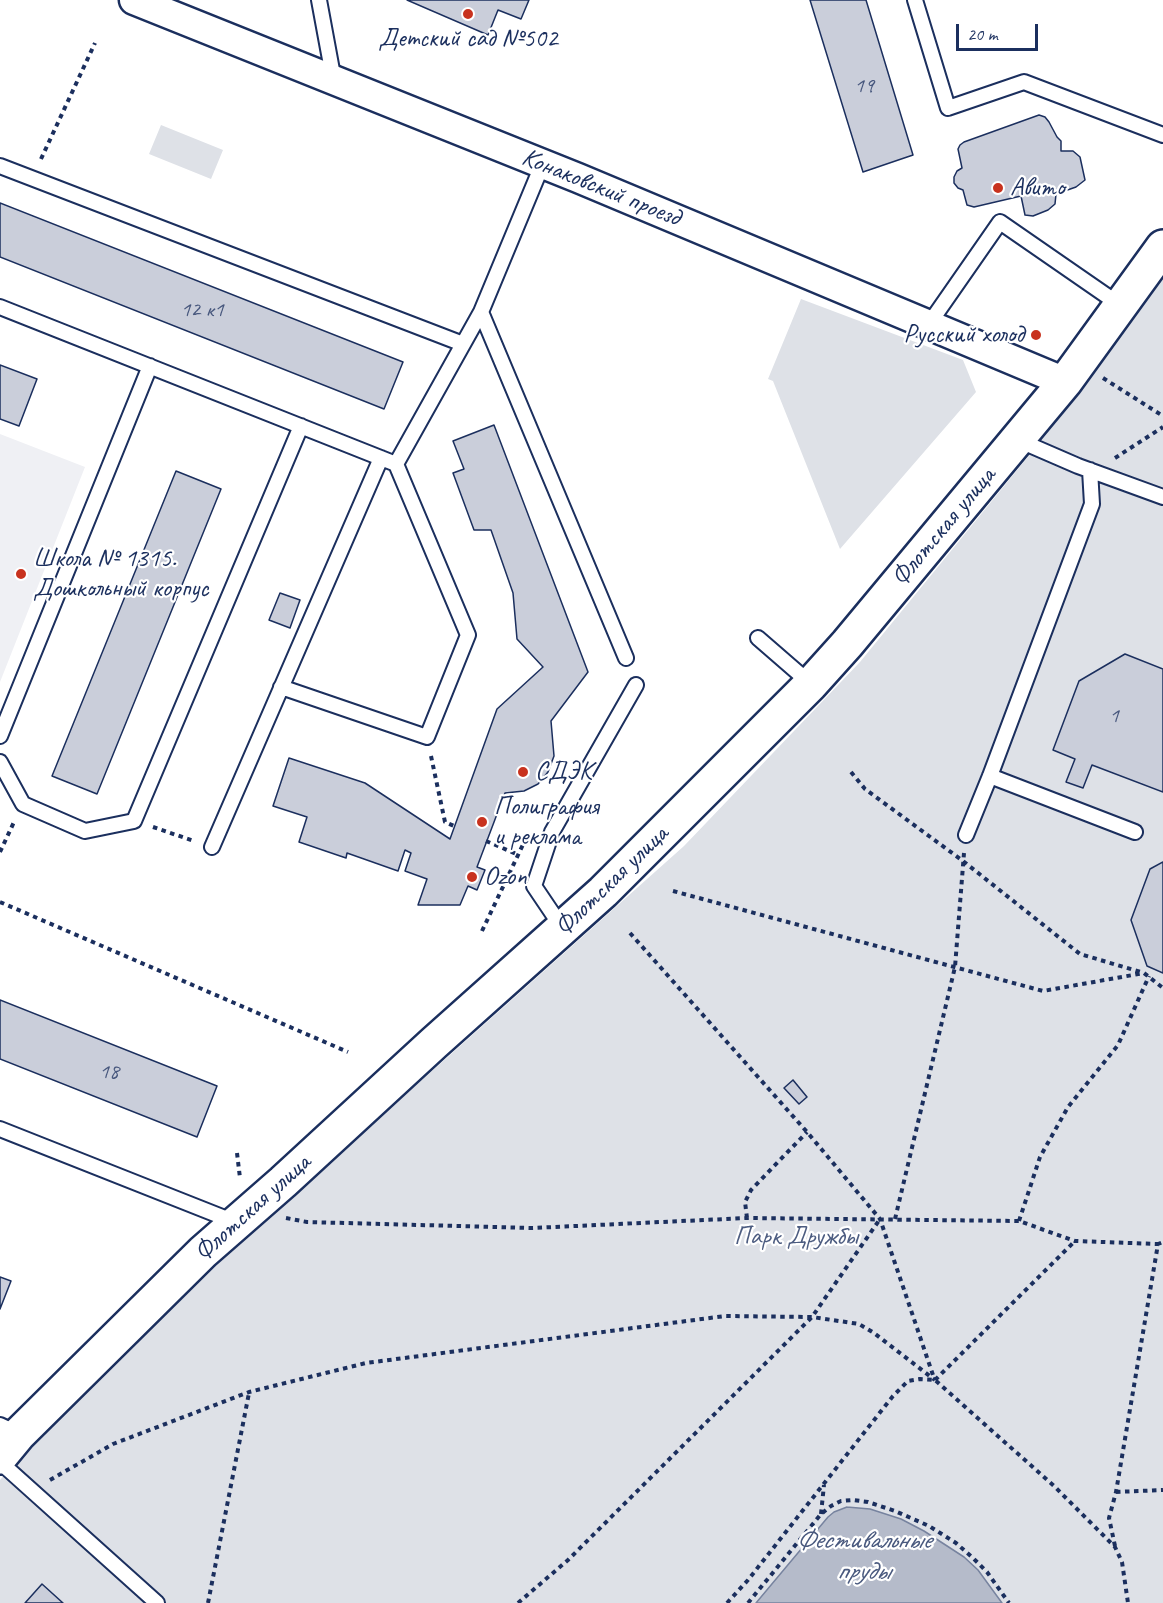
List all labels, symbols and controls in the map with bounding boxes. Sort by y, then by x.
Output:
marker: Детский сад №502 [461,7,475,21]
scale bar [959,12,1042,50]
place label: Детский сад №502 [378,23,558,55]
text: 20 m [967,23,998,45]
house number: 19 [854,73,874,99]
street label: Конаковский проезд [517,142,685,234]
place label: Авито [1010,172,1065,204]
marker: Авито [991,181,1005,195]
house number: 12 к1 [180,297,224,323]
place label: Русский холод [904,319,1024,351]
marker: Русский холод [1029,328,1043,342]
street label: Флотская улица [885,461,1003,593]
place label: Школа № 1315. Дошкольный корпус [33,543,208,604]
marker: Школа № 1315. Дошкольный корпус [14,567,28,581]
house number: 1 [1109,703,1119,729]
place label: СДЭК [535,756,592,788]
marker: СДЭК [516,765,530,779]
place label: Полиграфия и реклама [494,791,599,852]
marker: Полиграфия и реклама [475,815,489,829]
street label: Флотская улица [549,819,675,943]
place label: Ozon [484,861,527,893]
marker: Ozon [465,870,479,884]
house number: 18 [99,1059,119,1085]
street label: Флотская улица [188,1148,318,1268]
park label: Парк Дружбы [734,1221,858,1253]
water label: Фестивальные пруды [796,1525,930,1588]

